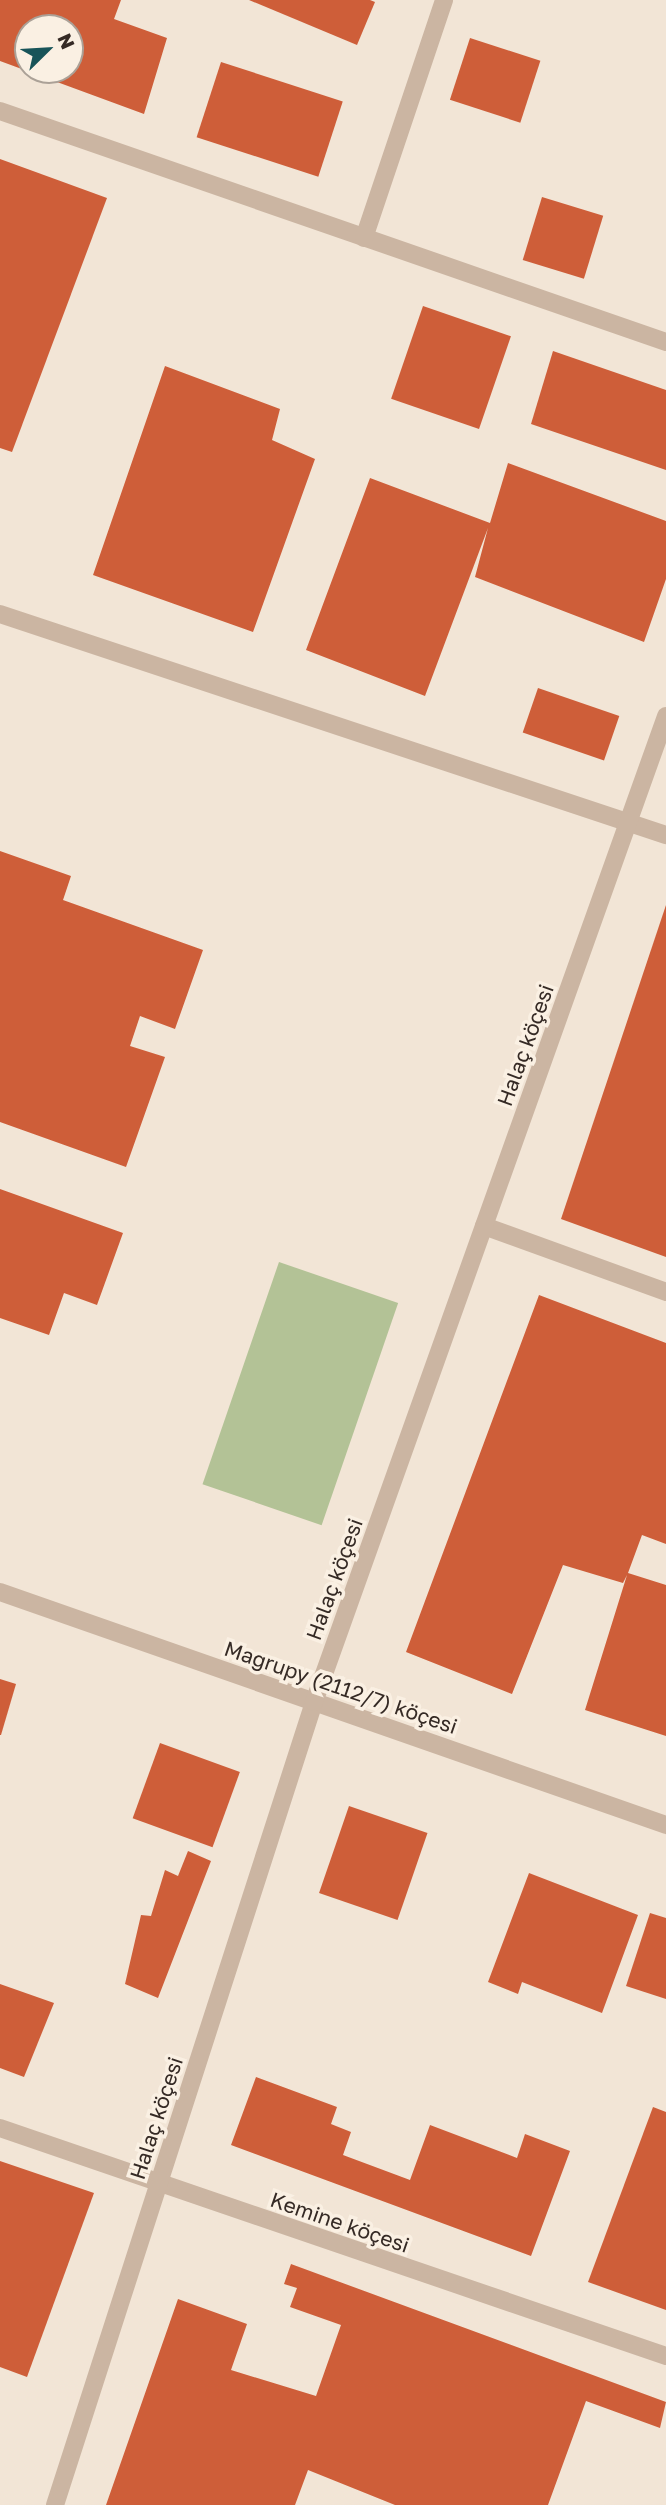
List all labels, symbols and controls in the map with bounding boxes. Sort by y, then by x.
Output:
north arrow [14,14,84,84]
text: N [53,30,80,52]
street label: Halaç köçesi [491,981,559,1109]
street label: Halaç köçesi [300,1515,368,1643]
street label: Magrupy (2112/7) köçesi [221,1635,461,1739]
street label: Halaç köçesi [124,2053,188,2183]
street label: Kemine köçesi [267,2186,413,2258]

